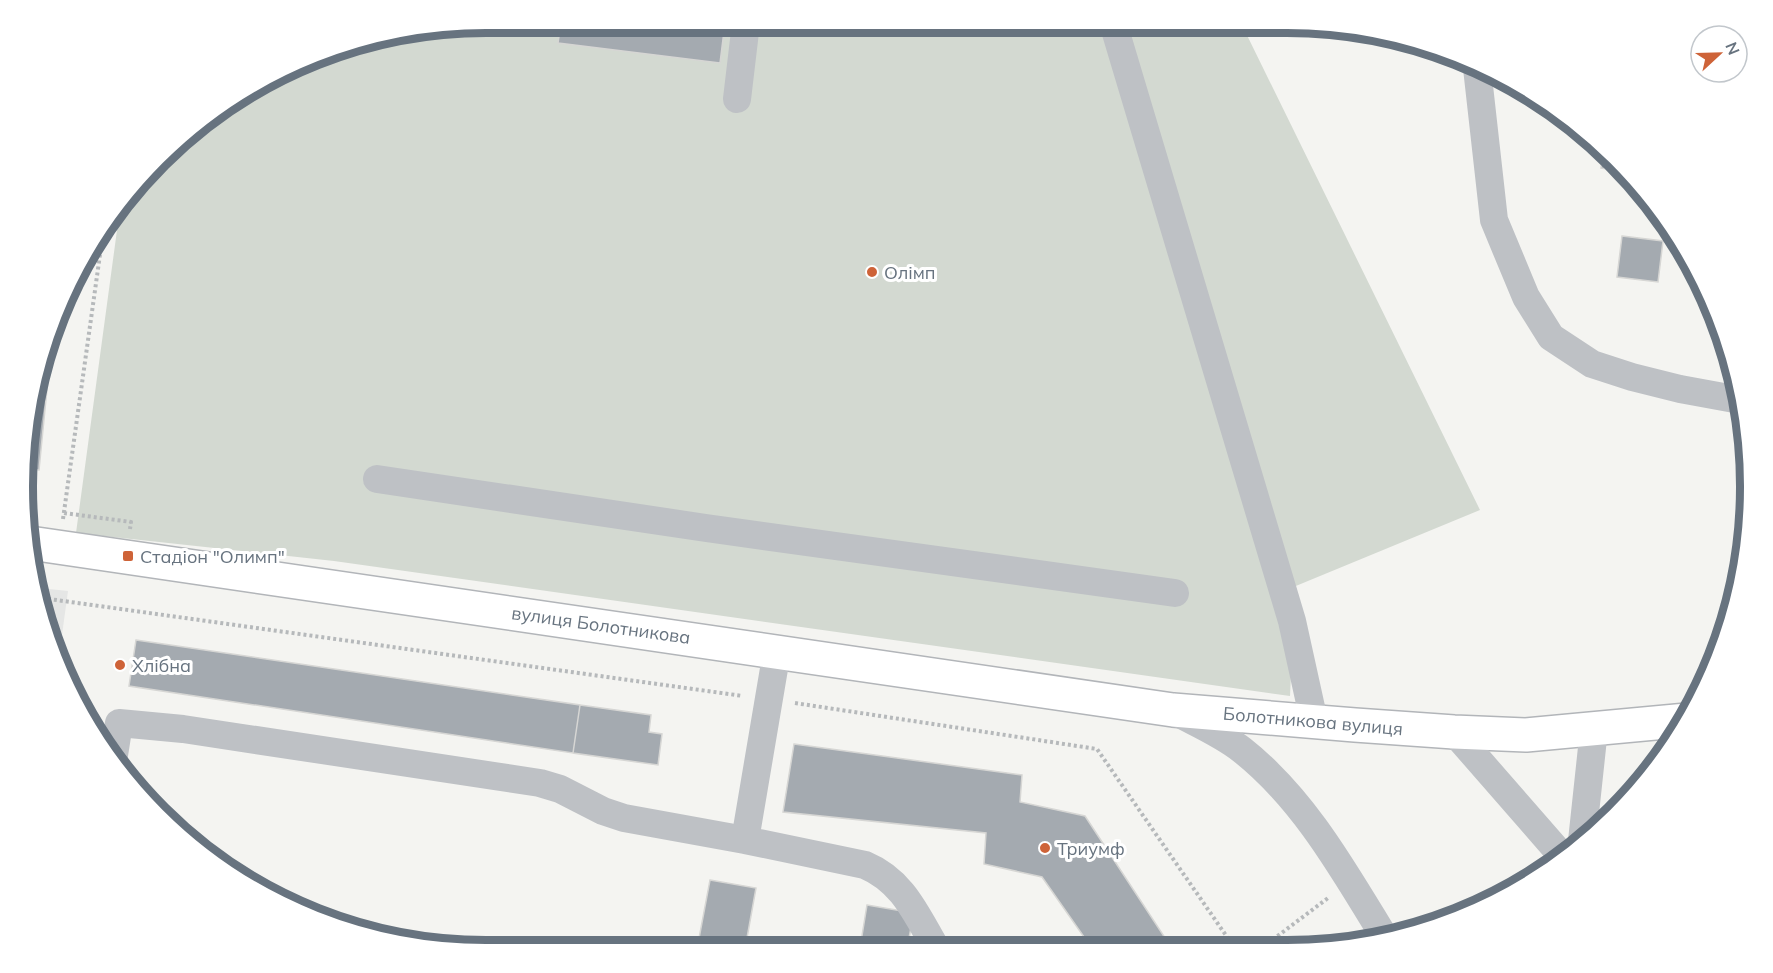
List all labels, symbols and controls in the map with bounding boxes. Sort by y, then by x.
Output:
north arrow [1689,24,1749,84]
text: N [1721,39,1744,58]
place label: Олімп [884,261,936,284]
marker: Олімп [865,265,879,279]
place label: Стадіон "Олимп" [140,545,285,568]
marker: Стадіон "Олимп" [121,549,135,563]
street label: вулиця Болотникова [510,601,692,649]
place label: Хлібна [132,654,191,677]
marker: Хлібна [113,658,127,672]
street label: Болотникова вулиця [1222,702,1404,740]
place label: Триумф [1057,837,1125,860]
marker: Триумф [1038,841,1052,855]

